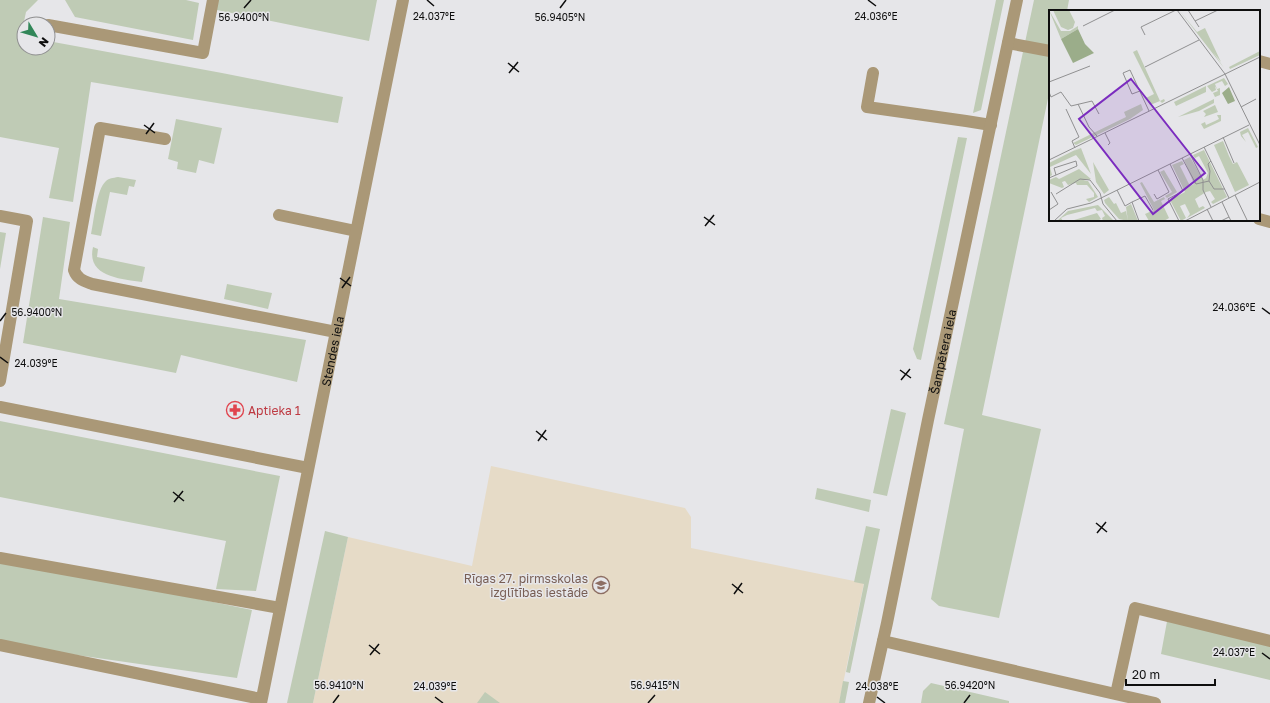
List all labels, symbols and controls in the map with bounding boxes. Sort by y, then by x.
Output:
text: 24.037°E [413,10,455,22]
text: 24.036°E [855,10,898,22]
inset map [1049,10,1260,221]
text: 56.9400°N [219,11,269,23]
text: 56.9405°N [535,11,585,23]
north arrow [16,16,56,56]
text: N [37,35,52,50]
text: 24.036°E [1213,301,1256,313]
text: 56.9400°N [12,306,62,318]
street label: Šampētera iela [926,308,959,395]
street label: Stendes iela [318,315,346,387]
text: 24.039°E [15,357,58,369]
pharmacy icon: Aptieka 1 [225,400,245,420]
place label: Aptieka 1 [248,403,301,418]
place label: Rīgas 27. pirmsskolas izglītības iestāde [464,571,588,600]
school or university icon: Rīgas 27. pirmsskolas izglītības iestāde [591,575,611,595]
text: 24.037°E [1213,646,1255,658]
scale bar [1126,661,1215,687]
text: 20 m [1132,667,1160,682]
text: 56.9410°N [314,679,364,691]
text: 56.9415°N [630,679,680,691]
text: 56.9420°N [945,679,995,691]
text: 24.039°E [414,680,457,692]
text: 24.038°E [855,680,899,692]

